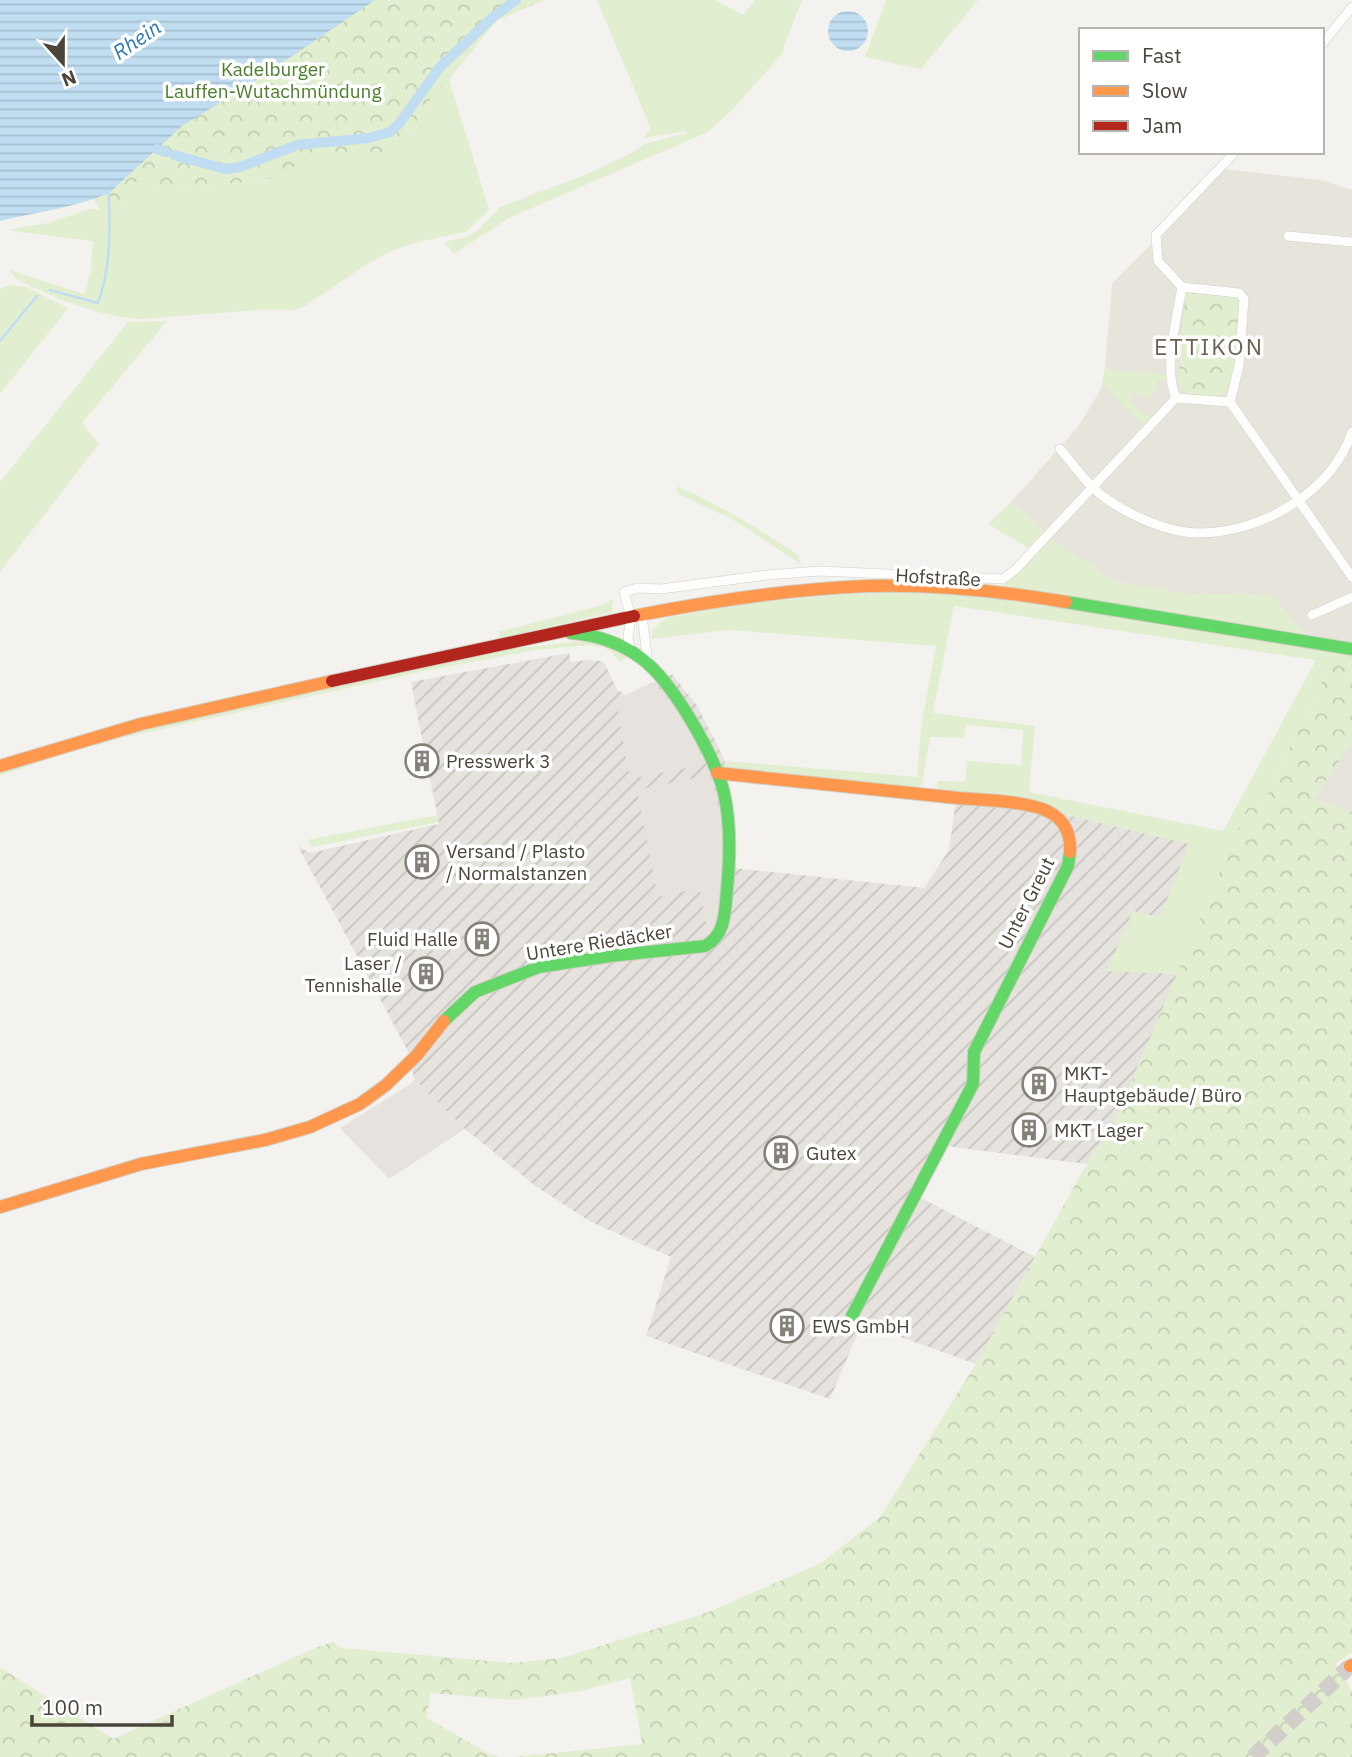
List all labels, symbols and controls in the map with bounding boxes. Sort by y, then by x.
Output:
water label: Rhein [107,13,166,66]
north arrow [28,28,98,98]
legend [1079,28,1324,154]
text: Fast [1142,41,1182,69]
park label: Kadelburger Lauffen-Wutachmündung [165,57,381,103]
text: N [58,65,80,93]
text: Slow [1142,76,1188,104]
text: Jam [1142,111,1182,139]
district label: ETTIKON [1154,331,1264,361]
street label: Hofstraße [895,563,981,591]
building icon: Presswerk 3 [403,742,441,780]
place label: Presswerk 3 [446,749,551,773]
place label: Versand / Plasto / Normalstanzen [446,839,587,885]
building icon: Versand / Plasto / Normalstanzen [403,843,441,881]
street label: Unter Greut [993,853,1059,953]
street label: Untere Riedäcker [524,919,674,965]
building icon: Fluid Halle [463,920,501,958]
place label: Fluid Halle [367,927,458,951]
place label: Laser / Tennishalle [305,951,402,997]
building icon: Laser / Tennishalle [407,955,445,993]
place label: MKT- Hauptgebäude/ Büro [1064,1061,1242,1107]
building icon: MKT- Hauptgebäude/ Büro [1020,1065,1058,1103]
building icon: MKT Lager [1010,1111,1048,1149]
place label: MKT Lager [1054,1118,1143,1142]
building icon: Gutex [762,1134,800,1172]
place label: Gutex [806,1141,857,1165]
building icon: EWS GmbH [768,1307,806,1345]
place label: EWS GmbH [812,1314,910,1338]
scale bar [32,1684,172,1728]
text: 100 m [42,1693,103,1721]

